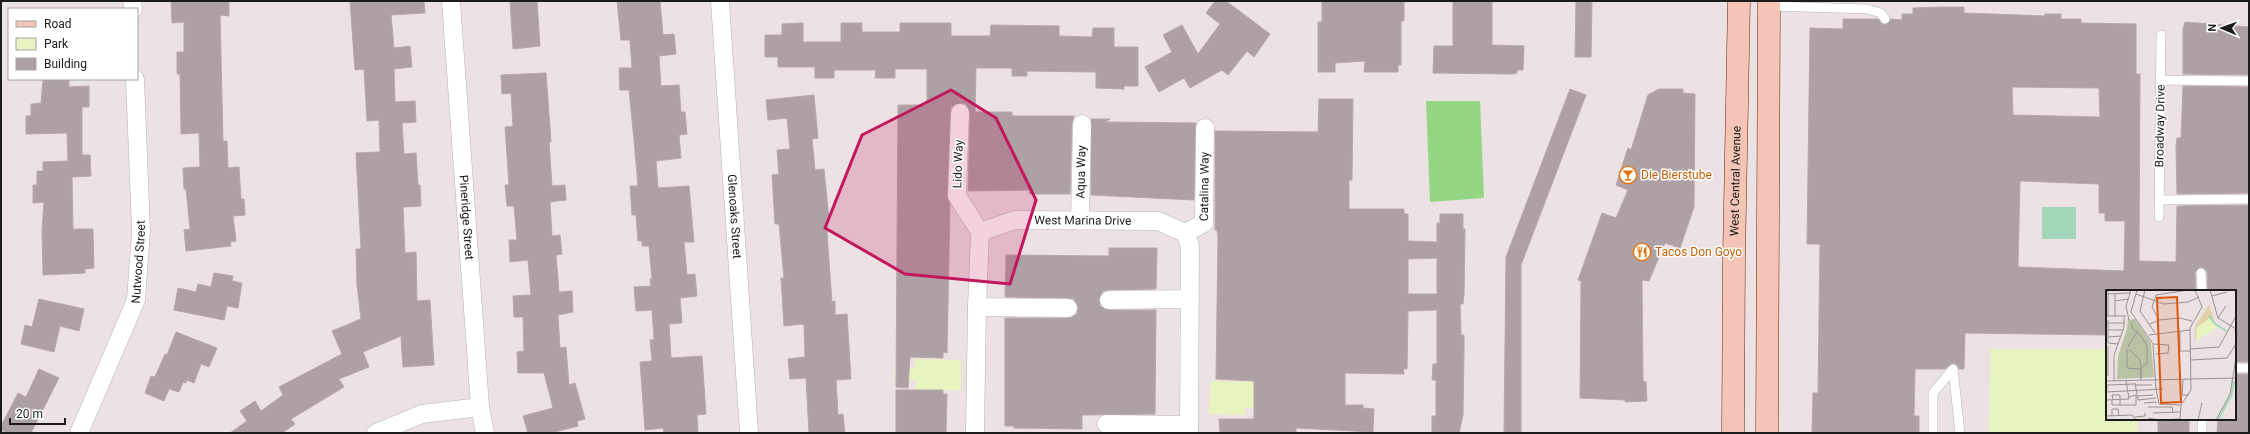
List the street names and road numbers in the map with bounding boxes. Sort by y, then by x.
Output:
street label: Broadway Drive [2152,85,2168,167]
street label: West Central Avenue [1727,126,1744,236]
street label: Lido Way [950,139,966,189]
street label: Aqua Way [1073,145,1089,199]
street label: Catalina Way [1197,151,1212,221]
street label: Pineridge Street [456,174,476,260]
street label: Glenoaks Street [725,174,744,259]
street label: West Marina Drive [1034,213,1132,228]
street label: Nutwood Street [129,220,148,304]

